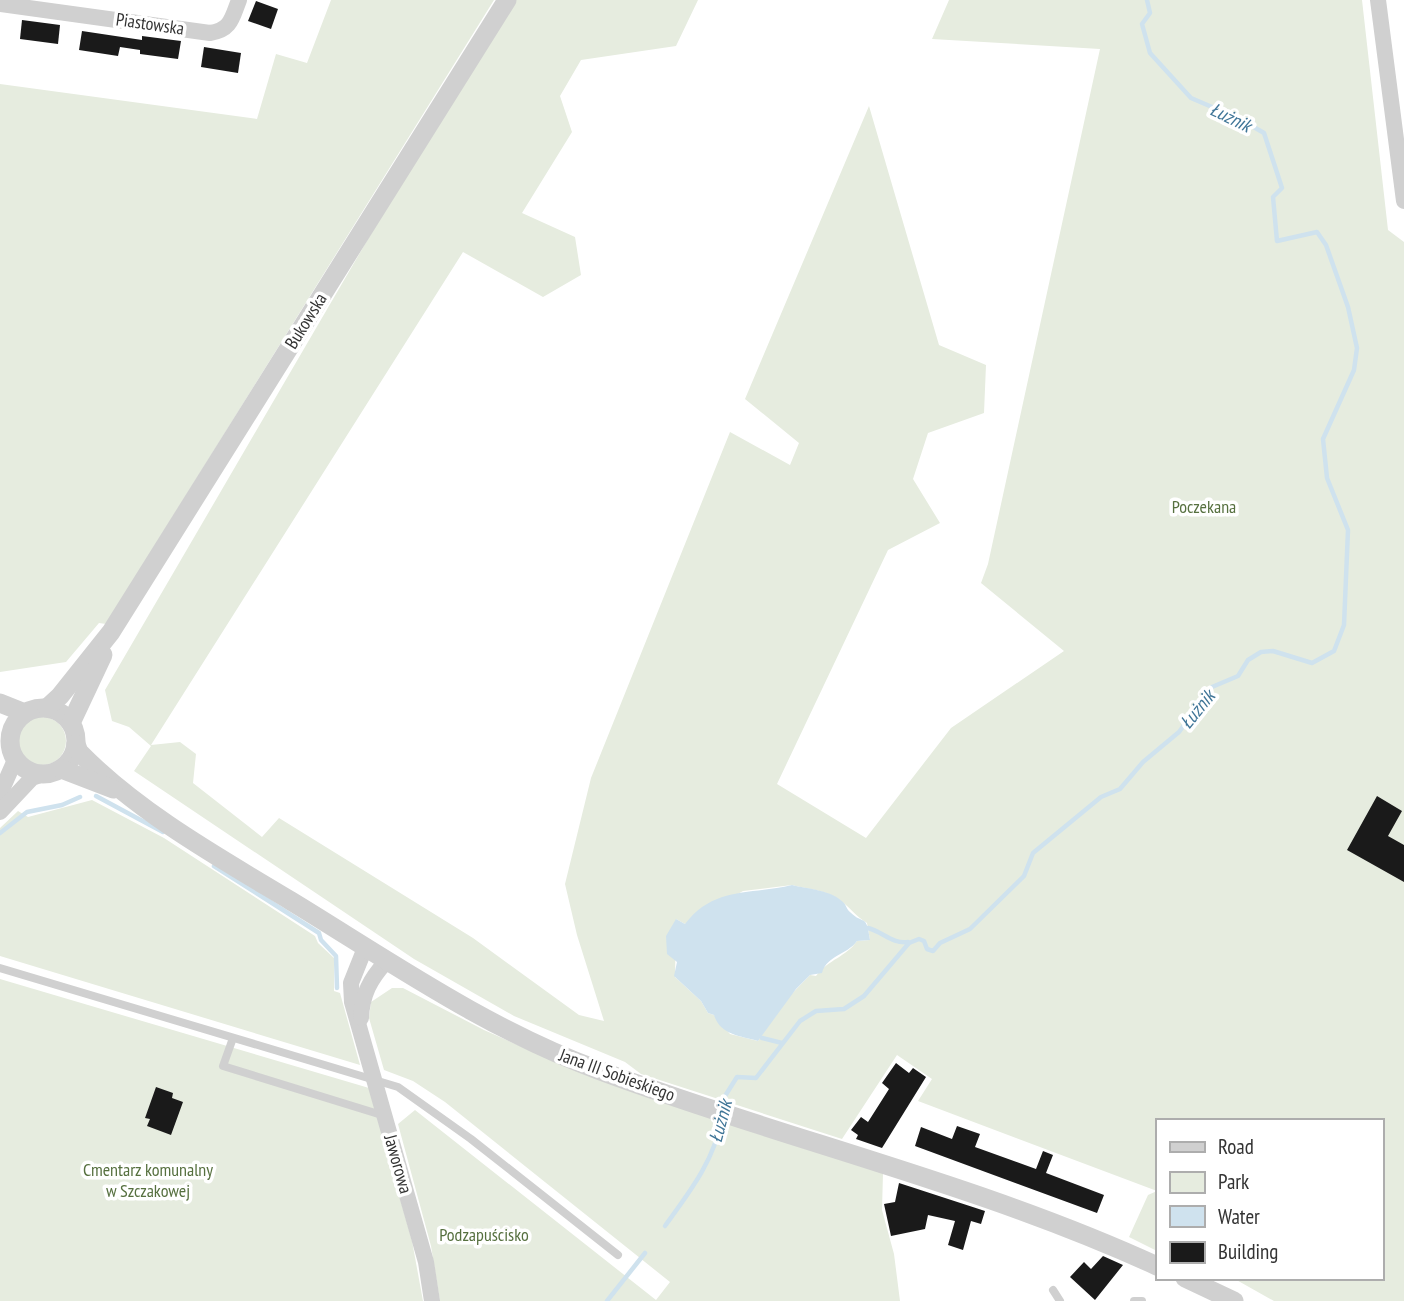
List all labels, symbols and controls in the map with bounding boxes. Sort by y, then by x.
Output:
street label: Piastowska [114,7,186,40]
water label: Łużnik [1207,97,1258,138]
street label: Bukowska [279,289,332,353]
park label: Poczekana [1172,495,1236,518]
water label: Łużnik [1174,683,1221,733]
street label: Jana III Sobieskiego [555,1043,678,1106]
water label: Łużnik [703,1095,738,1145]
legend [1156,1119,1383,1280]
street label: Jaworowa [379,1131,418,1196]
text: Road [1218,1133,1254,1160]
park label: Cmentarz komunalny w Szczakowej [83,1158,213,1202]
text: Park [1218,1168,1249,1195]
text: Water [1218,1203,1260,1230]
park label: Podzapuścisko [439,1223,529,1246]
text: Building [1218,1238,1278,1265]

